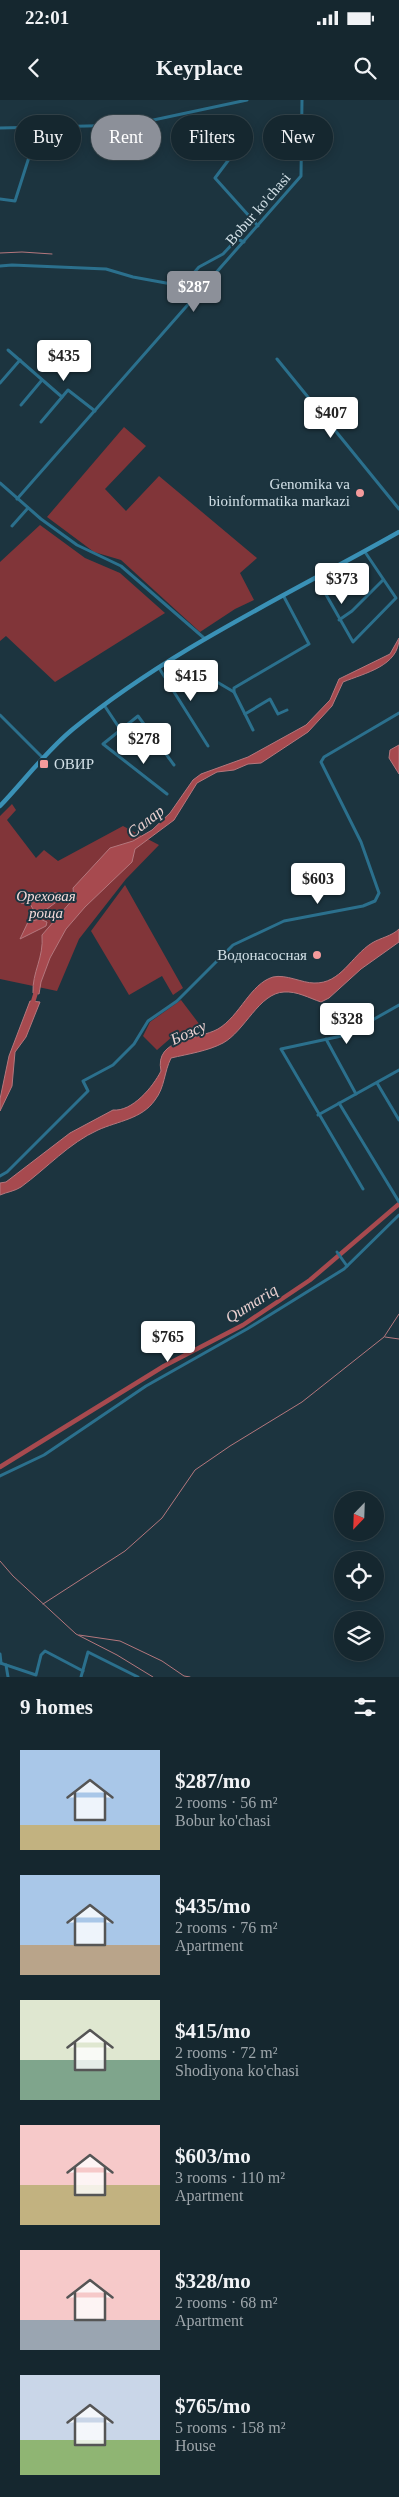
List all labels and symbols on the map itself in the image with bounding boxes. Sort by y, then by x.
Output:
street label: Bobur ko'chasi [223,170,293,248]
pin: $287 [164,270,224,313]
pin: $435 [34,340,94,382]
pin: $407 [301,396,361,439]
place label: Genomika va bioinformatika markazi [209,476,350,509]
marker: Genomika va bioinformatika markazi [354,487,366,499]
pin: $373 [312,562,372,605]
pin: $415 [161,660,221,702]
pin: $278 [114,722,174,765]
place label: ОВИР [54,756,94,772]
marker: ОВИР [38,758,50,770]
water label: Салар [124,802,168,842]
pin: $603 [288,862,348,905]
park label: Ореховая роща [16,888,76,921]
place label: Водонасосная [217,947,307,963]
marker: Водонасосная [311,949,323,961]
pin: $328 [317,1002,377,1045]
water label: Бозсу [167,1016,210,1049]
water label: Qumariq [222,1281,281,1327]
pin: $765 [138,1320,198,1363]
north arrow [334,1491,384,1541]

